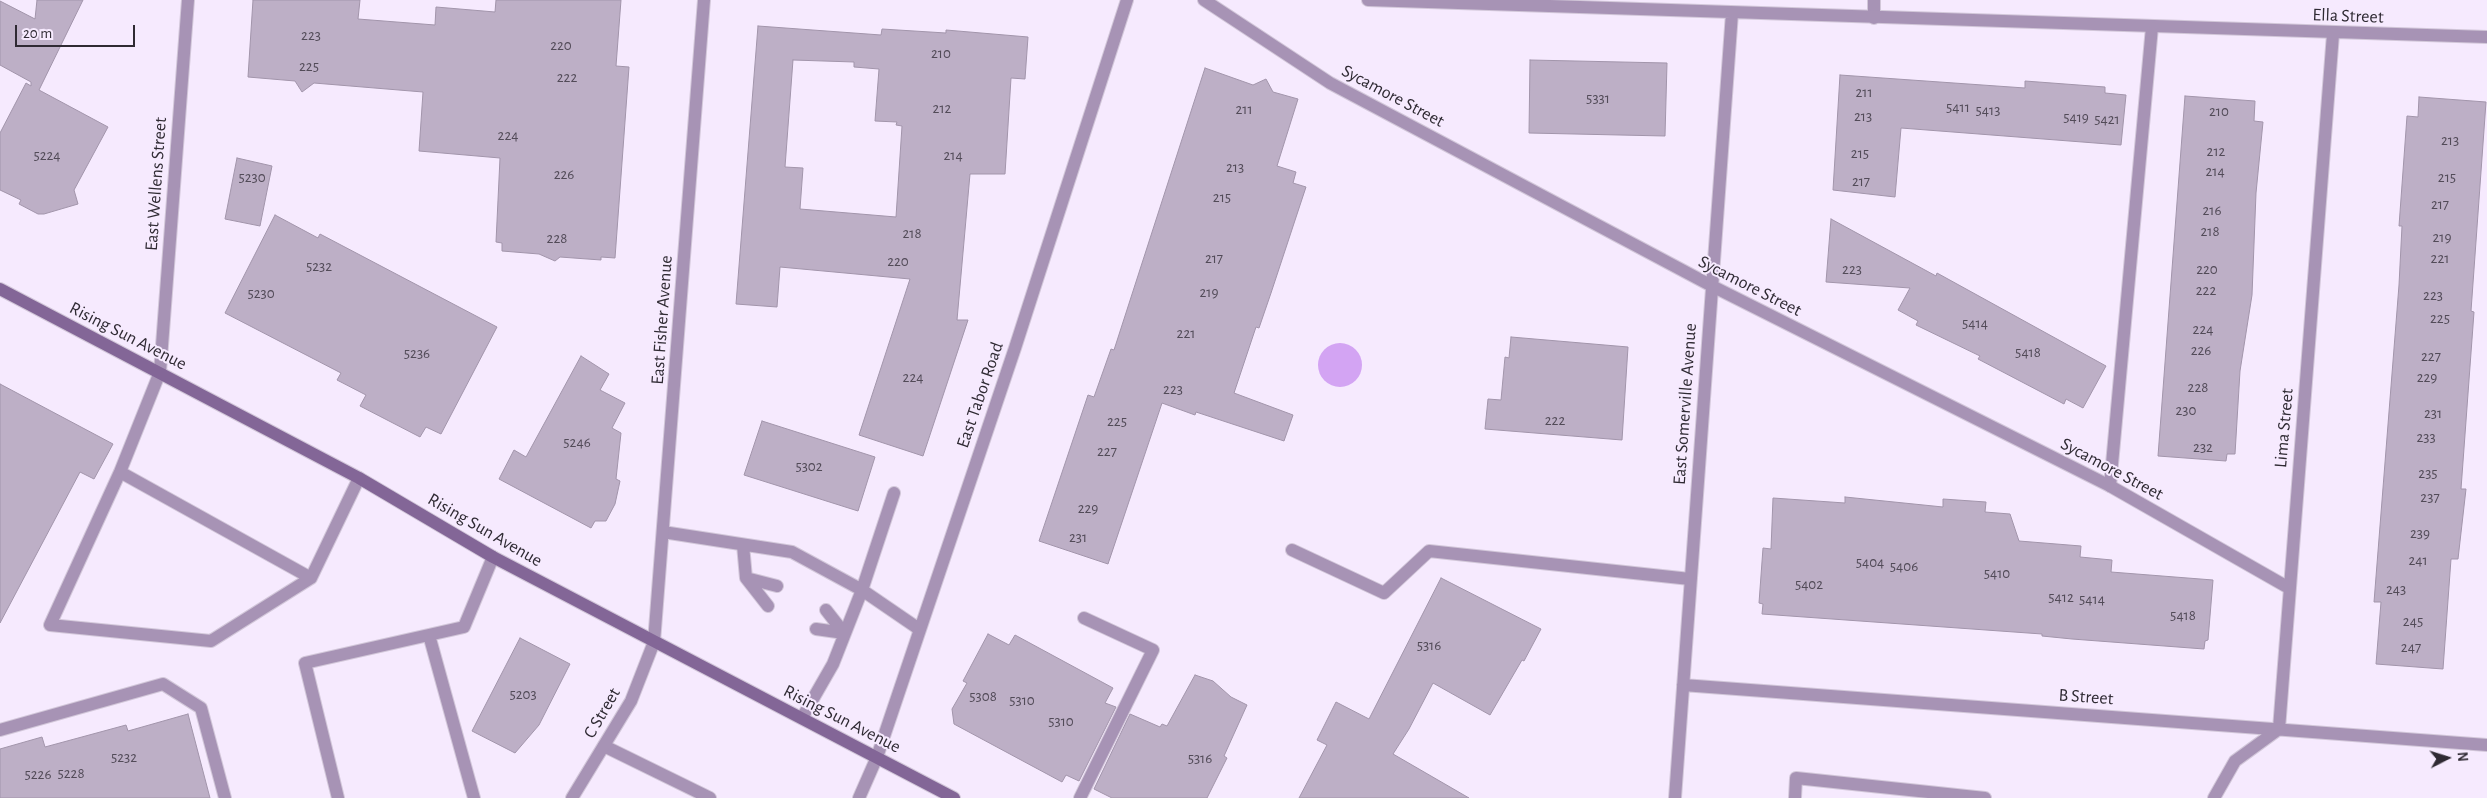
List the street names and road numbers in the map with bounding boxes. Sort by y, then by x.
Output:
street label: Ella Street [2312,4,2384,28]
street label: Sycamore Street [1338,60,1448,132]
street label: East Wellens Street [141,116,171,252]
street label: Sycamore Street [1695,251,1805,321]
street label: East Fisher Avenue [647,255,677,385]
street label: Rising Sun Avenue [66,297,190,375]
street label: East Somerville Avenue [1669,322,1701,486]
street label: East Tabor Road [952,339,1008,451]
street label: Lima Street [2270,387,2298,469]
street label: Sycamore Street [2057,433,2167,505]
street label: Rising Sun Avenue [424,488,546,572]
street label: Rising Sun Avenue [780,680,904,758]
street label: C Street [579,684,625,742]
street label: B Street [2058,684,2114,710]

